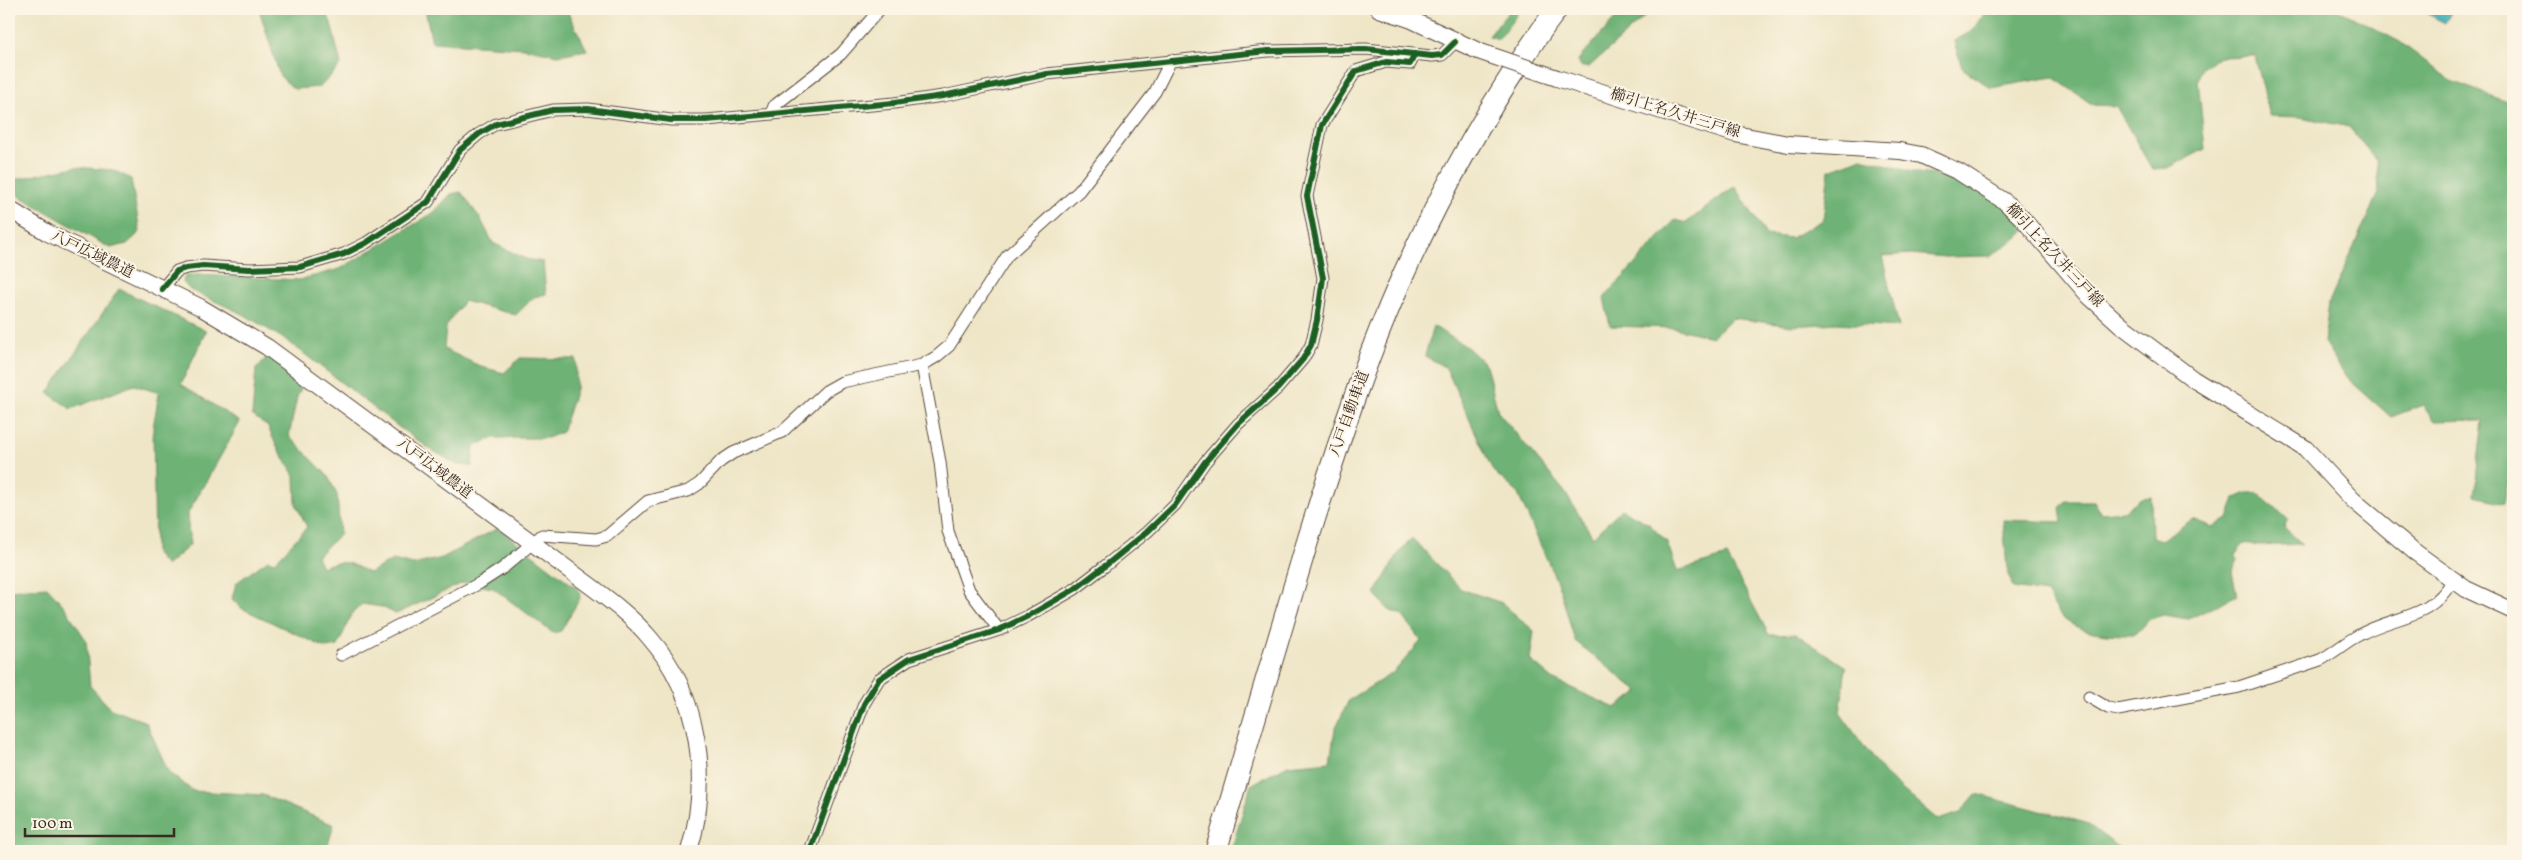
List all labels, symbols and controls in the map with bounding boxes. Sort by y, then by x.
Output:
street label: 櫛引上名久井三戸線 [1607,84,1743,144]
street label: 櫛引上名久井三戸線 [2000,199,2108,313]
street label: 八戸広域農道 [47,226,137,284]
street label: 八戸自動車道 [1325,368,1375,460]
street label: 八戸広域農道 [392,434,476,504]
scale bar [25,805,174,837]
text: 100 m [32,814,72,835]

